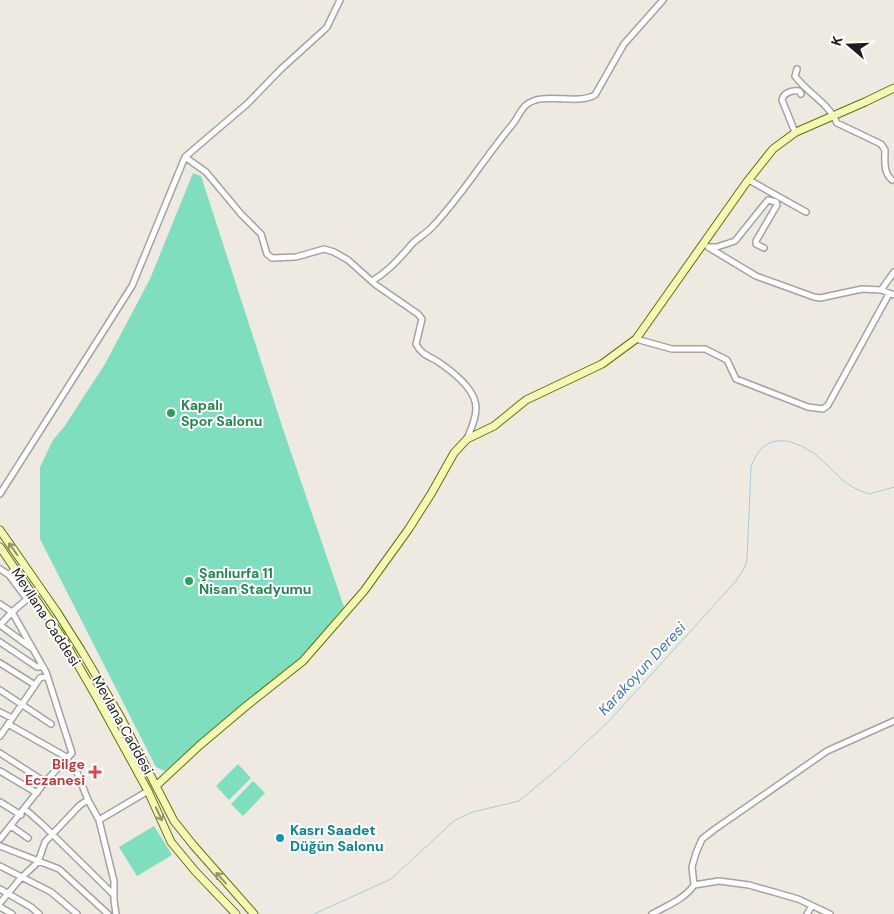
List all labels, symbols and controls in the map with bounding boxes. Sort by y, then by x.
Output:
north arrow [824,20,874,70]
text: K [827,34,847,48]
place label: Kapalı Spor Salonu [181,396,262,430]
marker: Kapalı Spor Salonu [165,407,177,419]
one-way arrow [8,542,18,556]
street label: Mevllana Caddesi [8,564,84,670]
place label: Şanlıurfa 11 Nisan Stadyumu [199,564,311,598]
marker: Şanlıurfa 11 Nisan Stadyumu [183,575,195,587]
water label: Karakoyun Deresi [594,618,691,720]
street label: Mevlana Caddesi [88,672,158,778]
place label: Bilge Eczanesi [25,755,85,789]
marker: Bilge Eczanesi [89,766,101,778]
one-way arrow [154,806,164,821]
place label: Kasrı Saadet Düğün Salonu [290,821,384,855]
marker: Kasrı Saadet Düğün Salonu [274,832,286,844]
one-way arrow [215,871,227,884]

